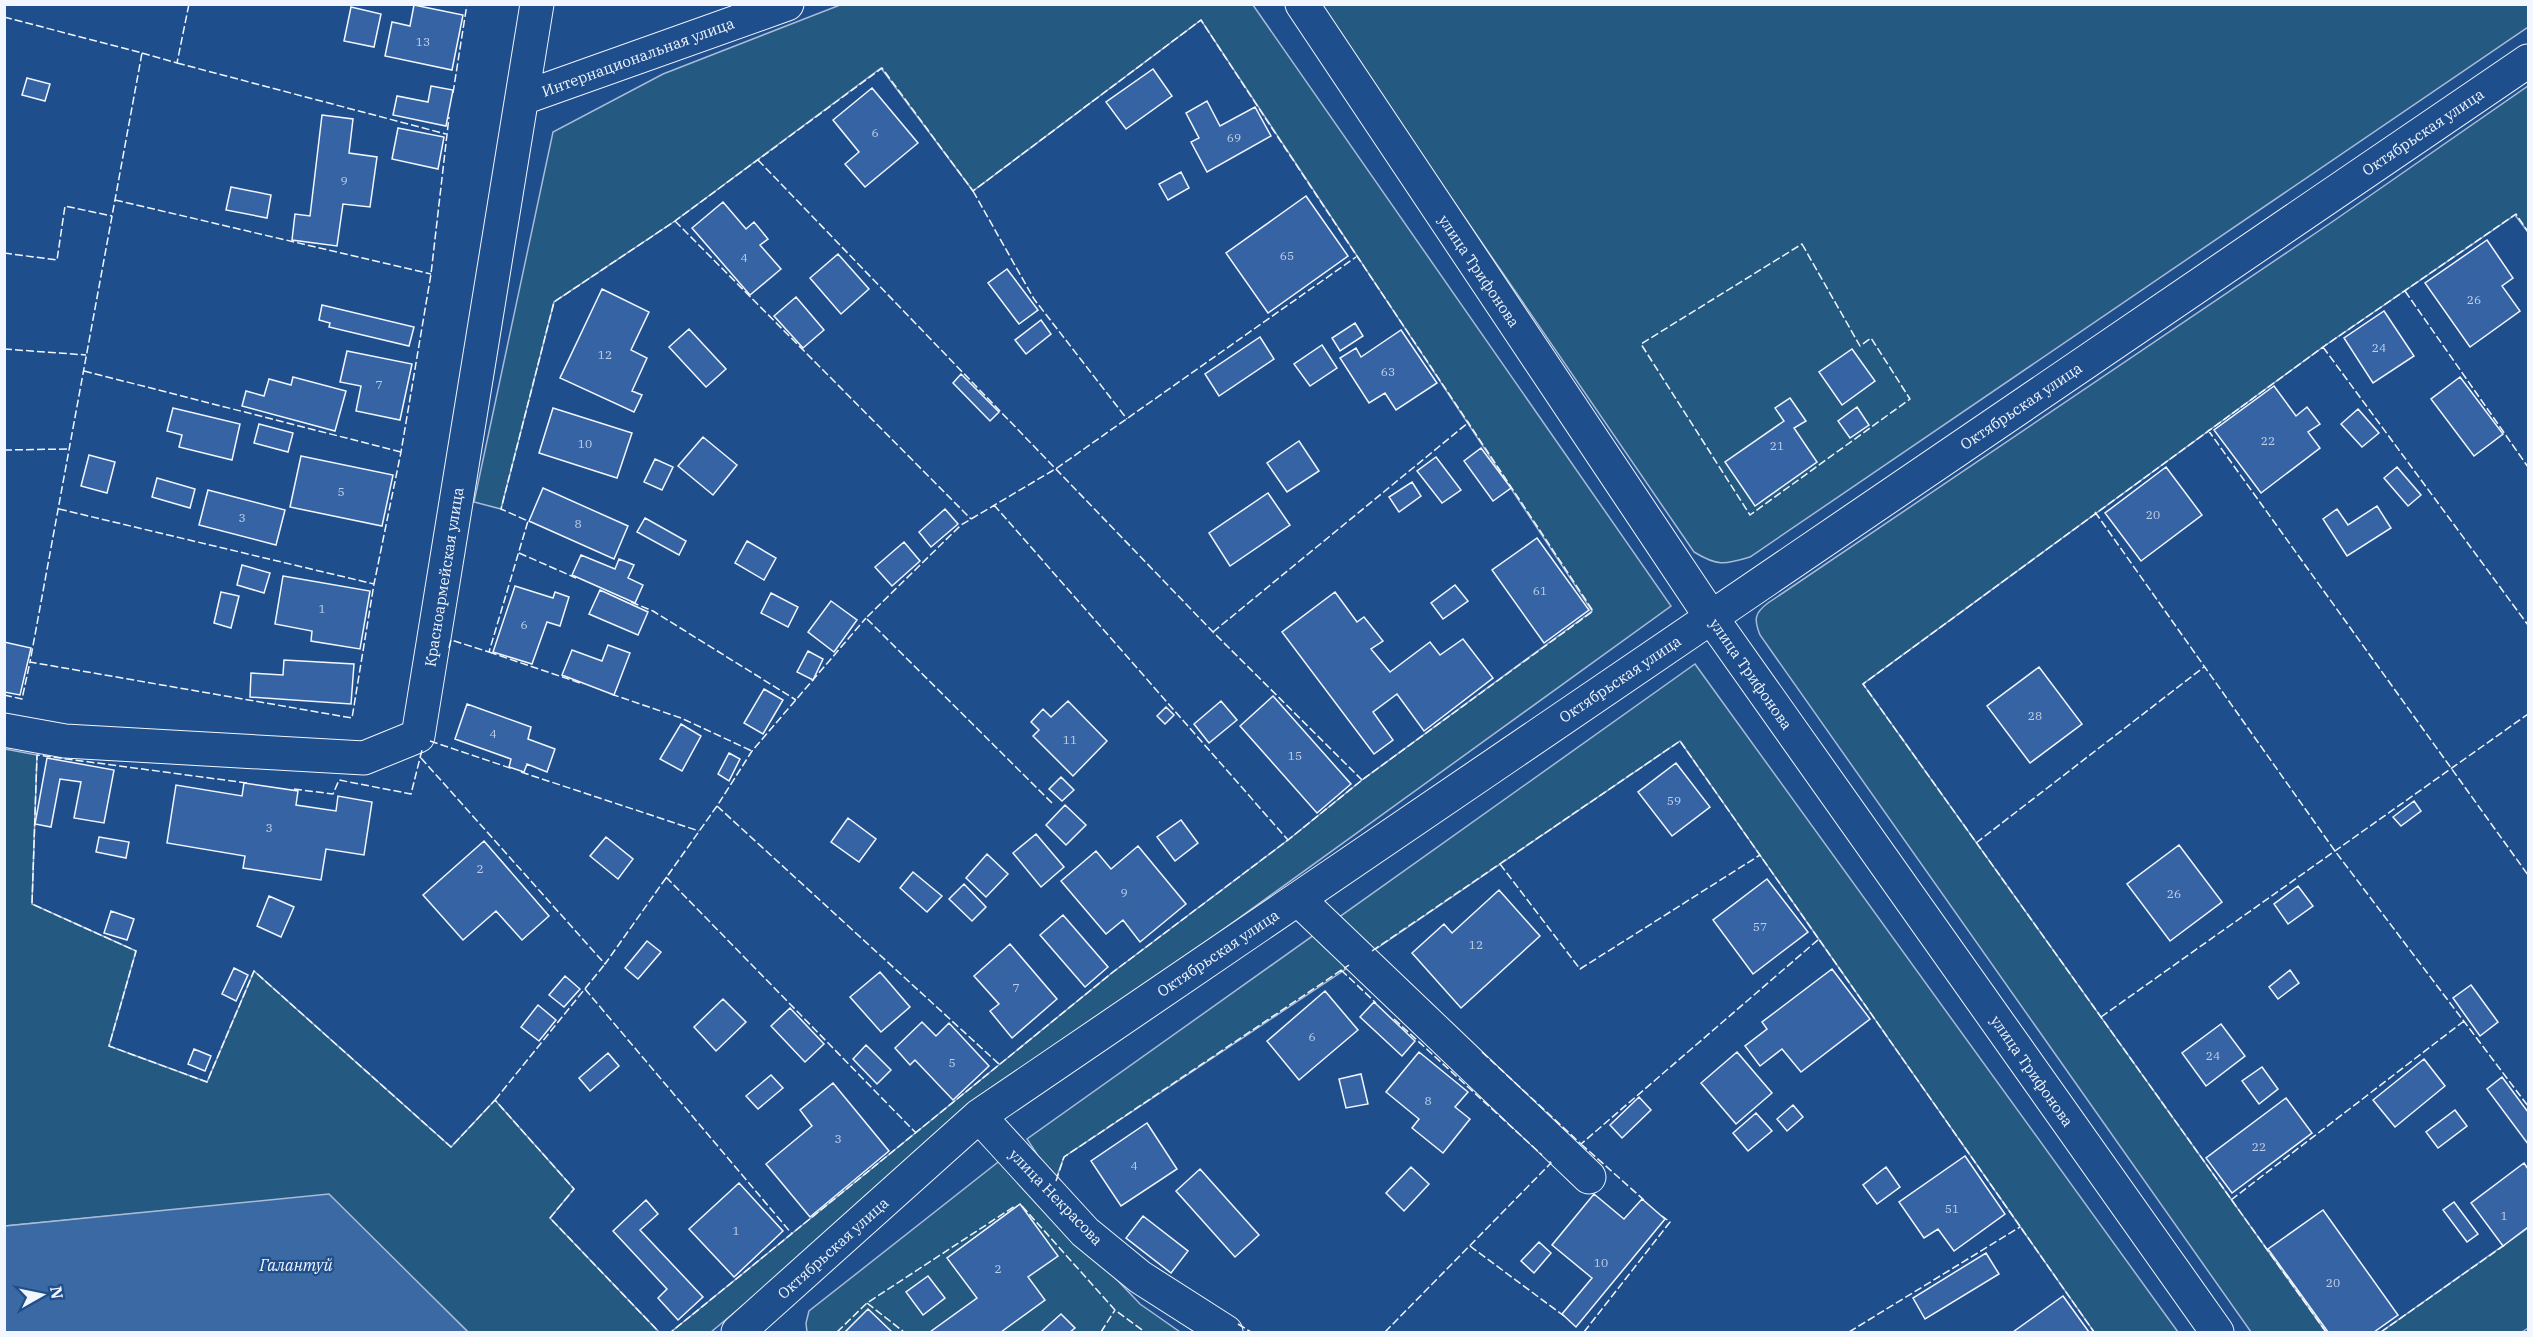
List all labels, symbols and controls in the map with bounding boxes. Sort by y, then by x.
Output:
street label: Интернациональная улица [539,13,737,101]
house number: 13 [416,34,430,49]
street label: Октябрьская улица [2358,84,2488,180]
house number: 6 [871,125,879,140]
house number: 69 [1227,130,1241,145]
house number: 9 [340,173,348,188]
street label: улица Трифонова [1434,211,1524,331]
house number: 65 [1280,248,1294,263]
house number: 4 [740,250,748,265]
house number: 26 [2467,292,2481,307]
house number: 24 [2372,340,2386,355]
house number: 12 [598,347,612,362]
street label: Октябрьская улица [1956,358,2086,454]
house number: 63 [1381,364,1395,379]
house number: 7 [375,377,383,392]
house number: 22 [2261,433,2275,448]
house number: 10 [578,436,592,451]
house number: 21 [1770,438,1784,453]
house number: 5 [337,484,345,499]
street label: Красноармейская улица [420,486,468,668]
house number: 20 [2146,507,2160,522]
house number: 3 [238,510,246,525]
house number: 8 [574,516,582,531]
house number: 61 [1533,583,1547,598]
house number: 1 [318,601,326,616]
street label: улица Трифонова [1705,615,1797,733]
house number: 6 [520,617,528,632]
street label: Октябрьская улица [1555,631,1685,727]
house number: 28 [2028,708,2042,723]
house number: 4 [489,726,497,741]
house number: 11 [1063,732,1077,747]
house number: 15 [1288,748,1302,763]
house number: 59 [1667,793,1681,808]
house number: 3 [265,820,273,835]
house number: 2 [476,861,484,876]
house number: 9 [1120,885,1128,900]
house number: 26 [2167,886,2181,901]
street label: Октябрьская улица [1153,905,1283,1001]
house number: 57 [1753,919,1767,934]
house number: 12 [1469,937,1483,952]
house number: 7 [1012,980,1020,995]
street label: улица Трифонова [1986,1012,2078,1130]
house number: 6 [1308,1029,1316,1044]
house number: 24 [2206,1048,2220,1063]
house number: 5 [948,1055,956,1070]
house number: 8 [1424,1093,1432,1108]
house number: 3 [834,1131,842,1146]
house number: 22 [2252,1139,2266,1154]
street label: улица Некрасова [1005,1145,1107,1249]
house number: 4 [1130,1158,1138,1173]
street label: Октябрьская улица [774,1193,892,1303]
house number: 51 [1945,1201,1959,1216]
house number: 1 [2500,1208,2508,1223]
house number: 1 [732,1223,740,1238]
water label: Галантуй [258,1255,333,1275]
house number: 10 [1594,1255,1608,1270]
house number: 2 [994,1261,1002,1276]
north arrow [12,1265,72,1325]
house number: 20 [2326,1275,2340,1290]
text: N [46,1285,68,1300]

